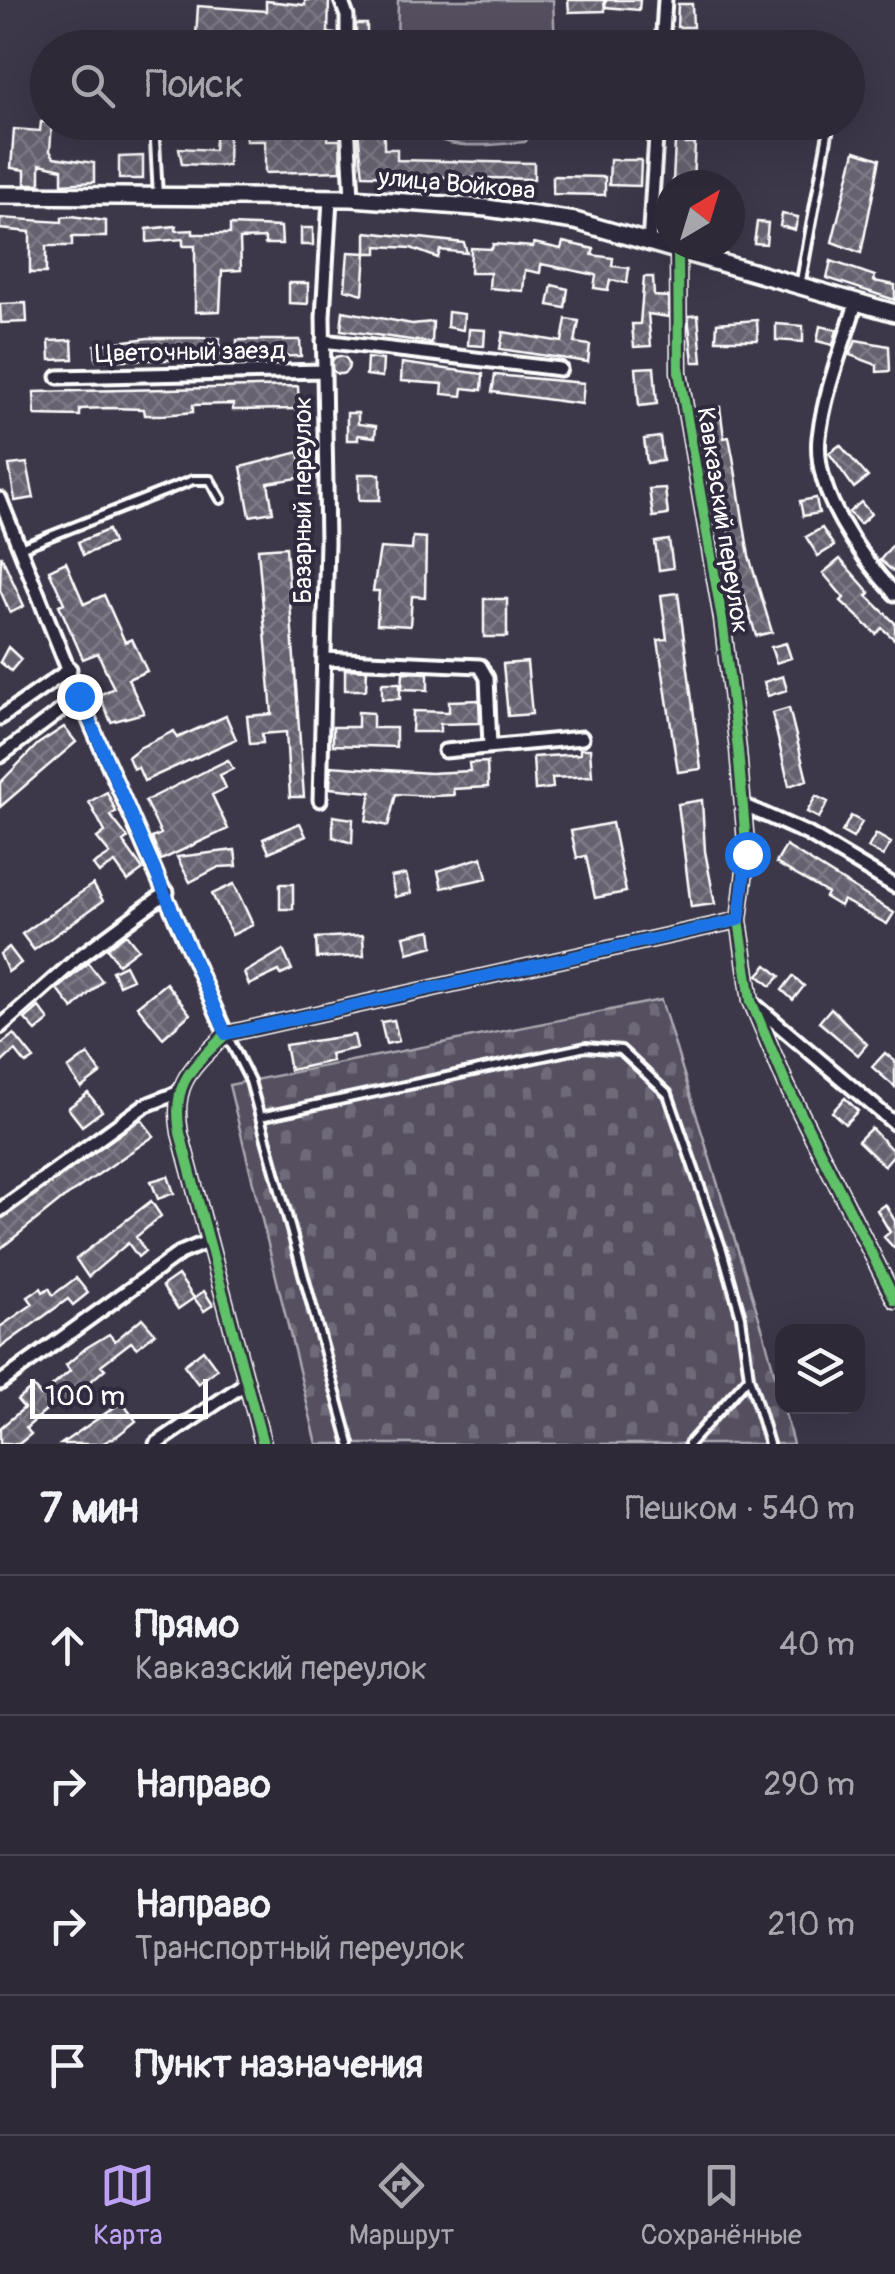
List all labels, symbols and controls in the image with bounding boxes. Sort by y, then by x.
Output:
search box [30,30,865,140]
icon: search [65,58,120,113]
text: Поиск [145,61,244,109]
street label: улица Войкова [376,162,537,207]
north arrow [655,170,745,260]
street label: Цветочный заезд [95,335,285,370]
street label: Базарный переулок [288,396,319,604]
street label: Кавказский переулок [689,405,756,635]
route end [57,674,103,720]
route start [725,832,771,878]
map controls [775,1324,865,1414]
button: layers [775,1324,865,1414]
scale bar [30,1374,208,1418]
text: 100 m [45,1379,125,1414]
text: 7 мин [40,1483,139,1535]
text: Пешком · 540 m [625,1489,855,1529]
text: Прямо [135,1601,239,1649]
icon: ahead [40,1618,95,1673]
text: 40 m [779,1625,855,1665]
text: Кавказский переулок [135,1649,427,1689]
icon: right [40,1758,95,1813]
text: Направо [135,1761,271,1809]
text: 290 m [763,1765,855,1805]
text: Направо [135,1881,271,1929]
icon: right [40,1898,95,1953]
text: 210 m [767,1905,855,1945]
text: Транспортный переулок [135,1929,466,1969]
icon: arrive [40,2038,95,2093]
text: Пункт назначения [135,2041,423,2089]
tab: Карта [93,2158,163,2253]
tab: Маршрут [349,2158,454,2253]
tab: Сохранённые [640,2158,802,2253]

